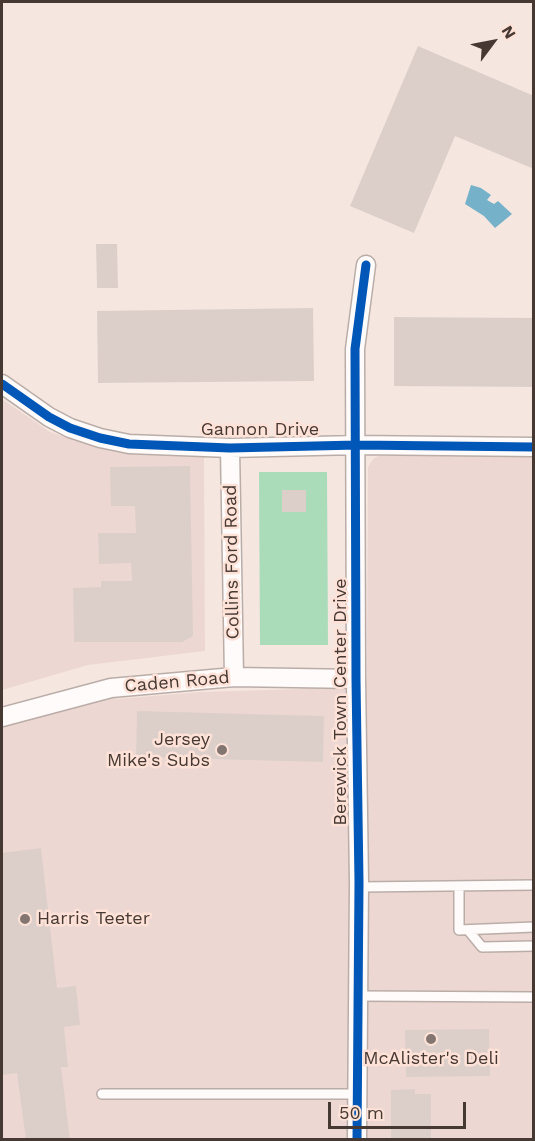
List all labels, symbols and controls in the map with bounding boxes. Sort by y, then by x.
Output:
north arrow [463,12,523,72]
text: N [497,22,520,42]
street label: Gannon Drive [201,419,319,441]
street label: Collins Ford Road [220,484,244,640]
street label: Berewick Town Center Drive [330,578,352,826]
street label: Caden Road [124,667,230,697]
place label: Jersey Mike's Subs [107,729,210,771]
marker: Jersey Mike's Subs [215,743,229,757]
place label: Harris Teeter [37,908,150,930]
marker: Harris Teeter [18,912,32,926]
marker: McAlister's Deli [424,1032,438,1046]
place label: McAlister's Deli [363,1048,499,1070]
scale bar [331,1090,469,1128]
text: 50 m [339,1102,384,1123]

